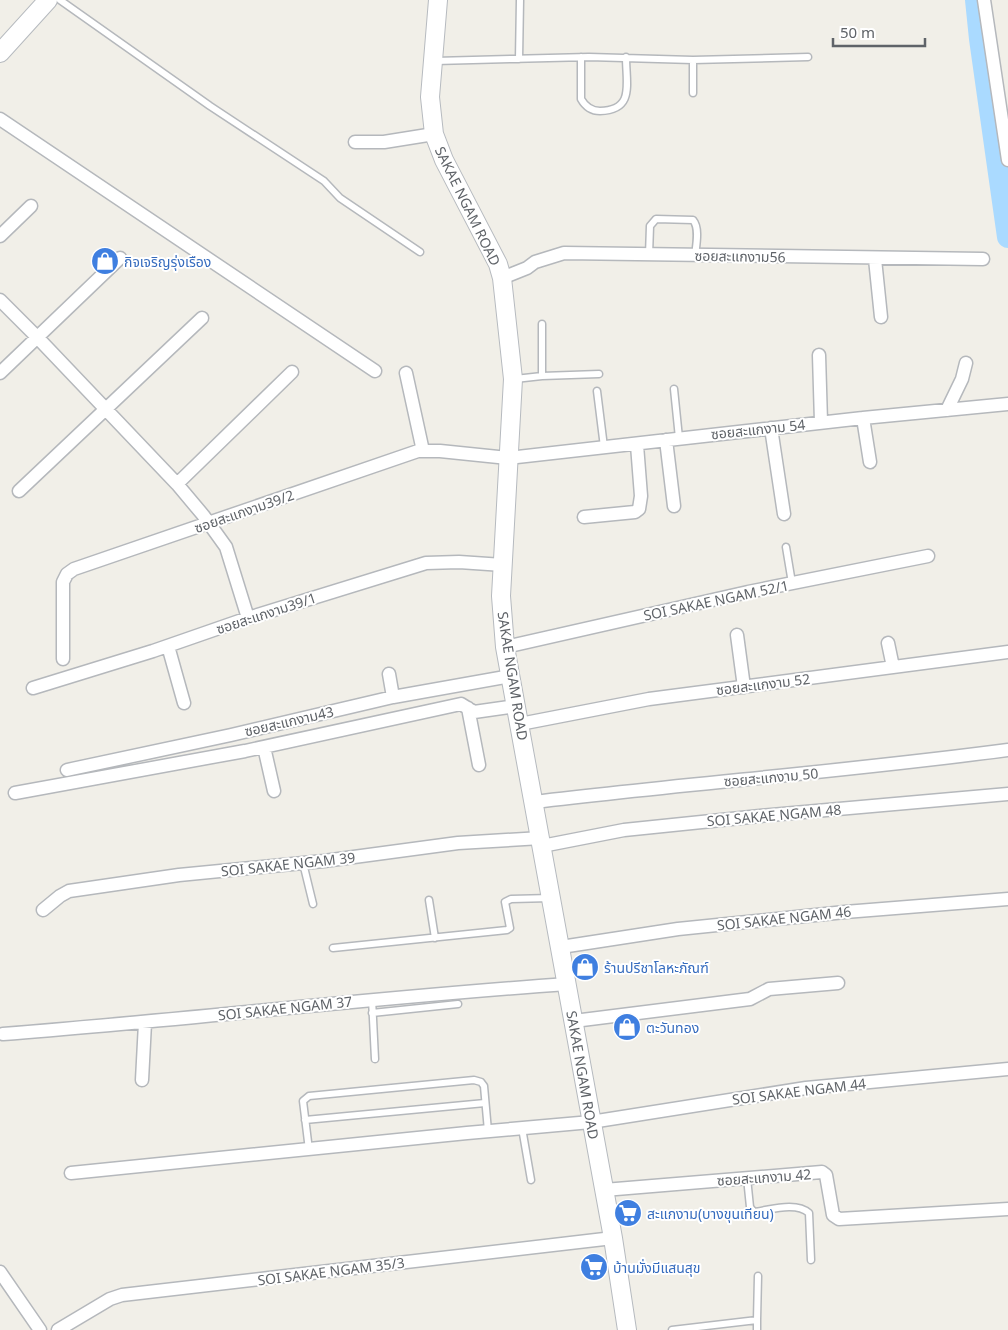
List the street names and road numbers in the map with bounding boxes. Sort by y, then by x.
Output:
street label: SAKAE NGAM ROAD [431,143,505,269]
street label: ซอยสะแกงาม56 [694,246,786,266]
street label: ซอยสะแกงาม 54 [710,415,806,443]
street label: ซอยสะแกงาม39/2 [192,485,296,537]
street label: SOI SAKAE NGAM 52/1 [642,575,790,625]
street label: ซอยสะแกงาม39/1 [213,588,319,638]
street label: SAKAE NGAM ROAD [493,610,533,742]
street label: ซอยสะแกงาม 52 [715,669,811,699]
street label: ซอยสะแกงาม43 [243,702,335,740]
street label: ซอยสะแกงาม 50 [723,763,819,791]
street label: SOI SAKAE NGAM 48 [706,800,842,830]
street label: SOI SAKAE NGAM 39 [220,848,356,880]
street label: SOI SAKAE NGAM 46 [716,902,852,934]
street label: SOI SAKAE NGAM 37 [217,992,353,1024]
street label: SAKAE NGAM ROAD [562,1009,604,1141]
street label: SOI SAKAE NGAM 44 [731,1073,867,1109]
street label: ซอยสะแกงาม 42 [716,1164,812,1190]
street label: SOI SAKAE NGAM 35/3 [256,1253,406,1289]

